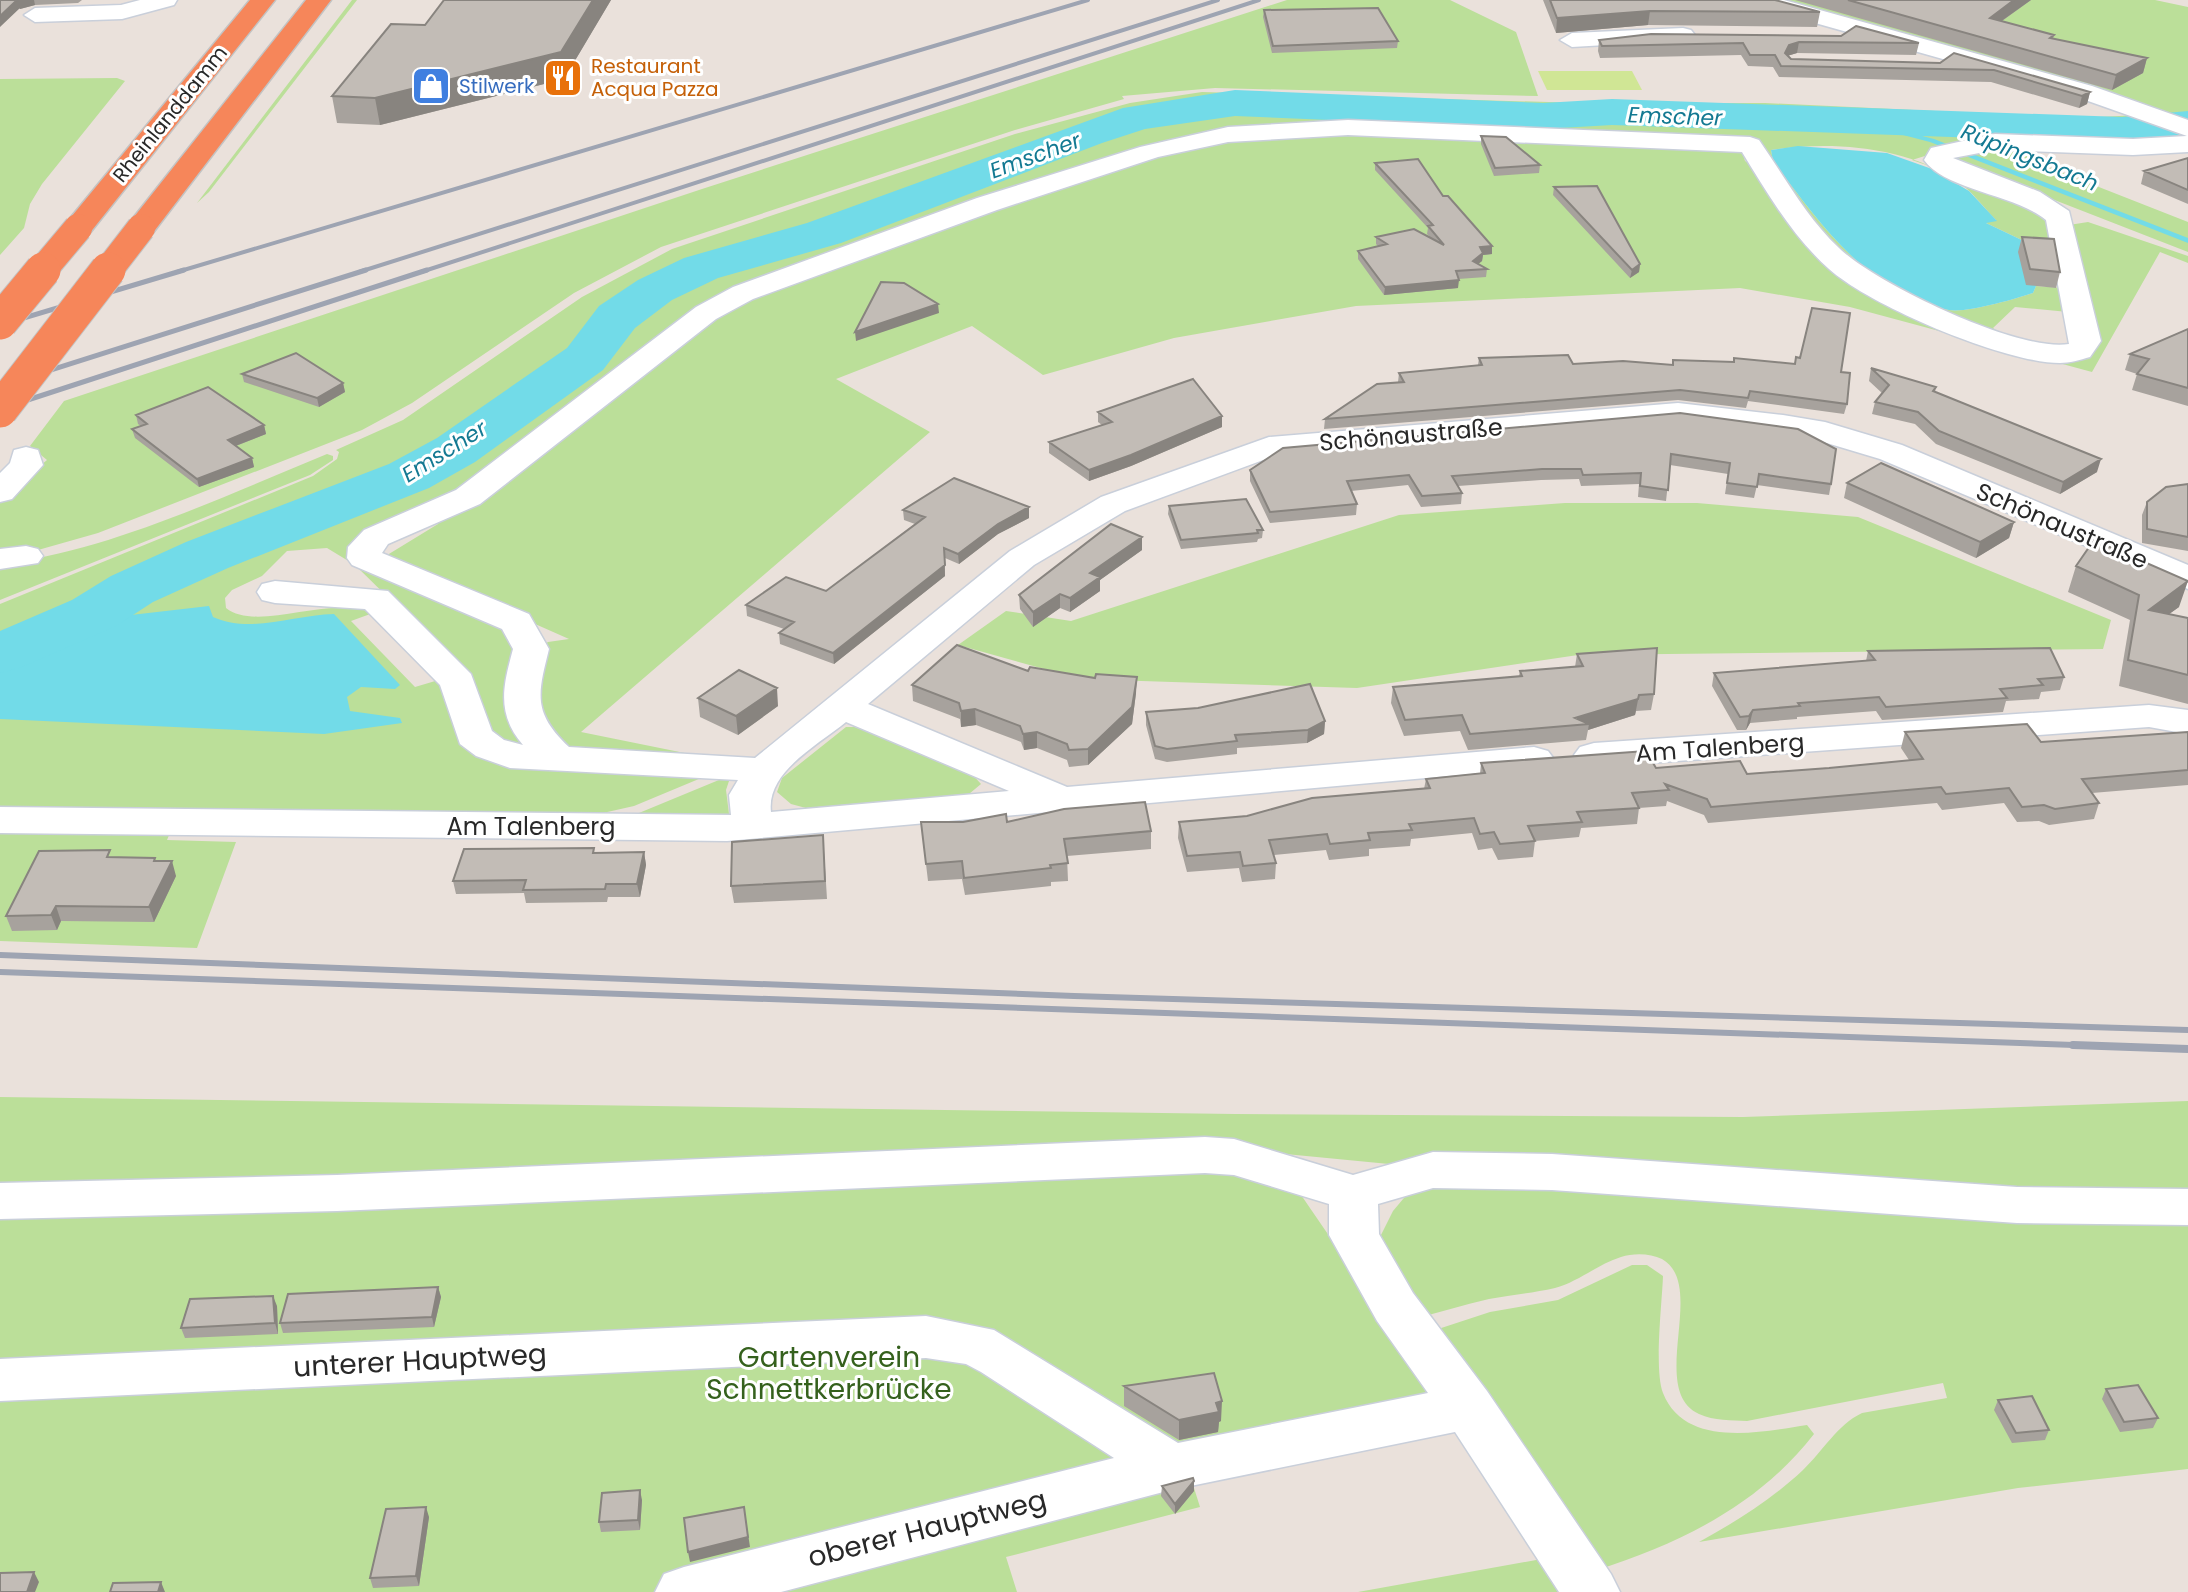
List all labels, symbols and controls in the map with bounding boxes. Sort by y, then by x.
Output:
street label: Rheinlanddamm [106,40,234,188]
place label: Restaurant Acqua Pazza [591,52,719,103]
restaurant icon: Restaurant Acqua Pazza [542,57,584,99]
shop icon: Stilwerk [410,65,452,107]
place label: Stilwerk [459,72,535,100]
water label: Emscher [1627,99,1724,134]
water label: Rüpingsbach [1957,116,2103,199]
water label: Emscher [985,124,1086,186]
street label: Schönaustraße [1318,410,1504,459]
water label: Emscher [396,413,493,490]
street label: Schönaustraße [1971,474,2153,577]
street label: Am Talenberg [1635,725,1805,770]
street label: Am Talenberg [447,810,615,843]
street label: unterer Hauptweg [292,1334,548,1387]
park label: Gartenverein Schnettkerbrücke [706,1338,952,1409]
street label: oberer Hauptweg [804,1480,1050,1577]

